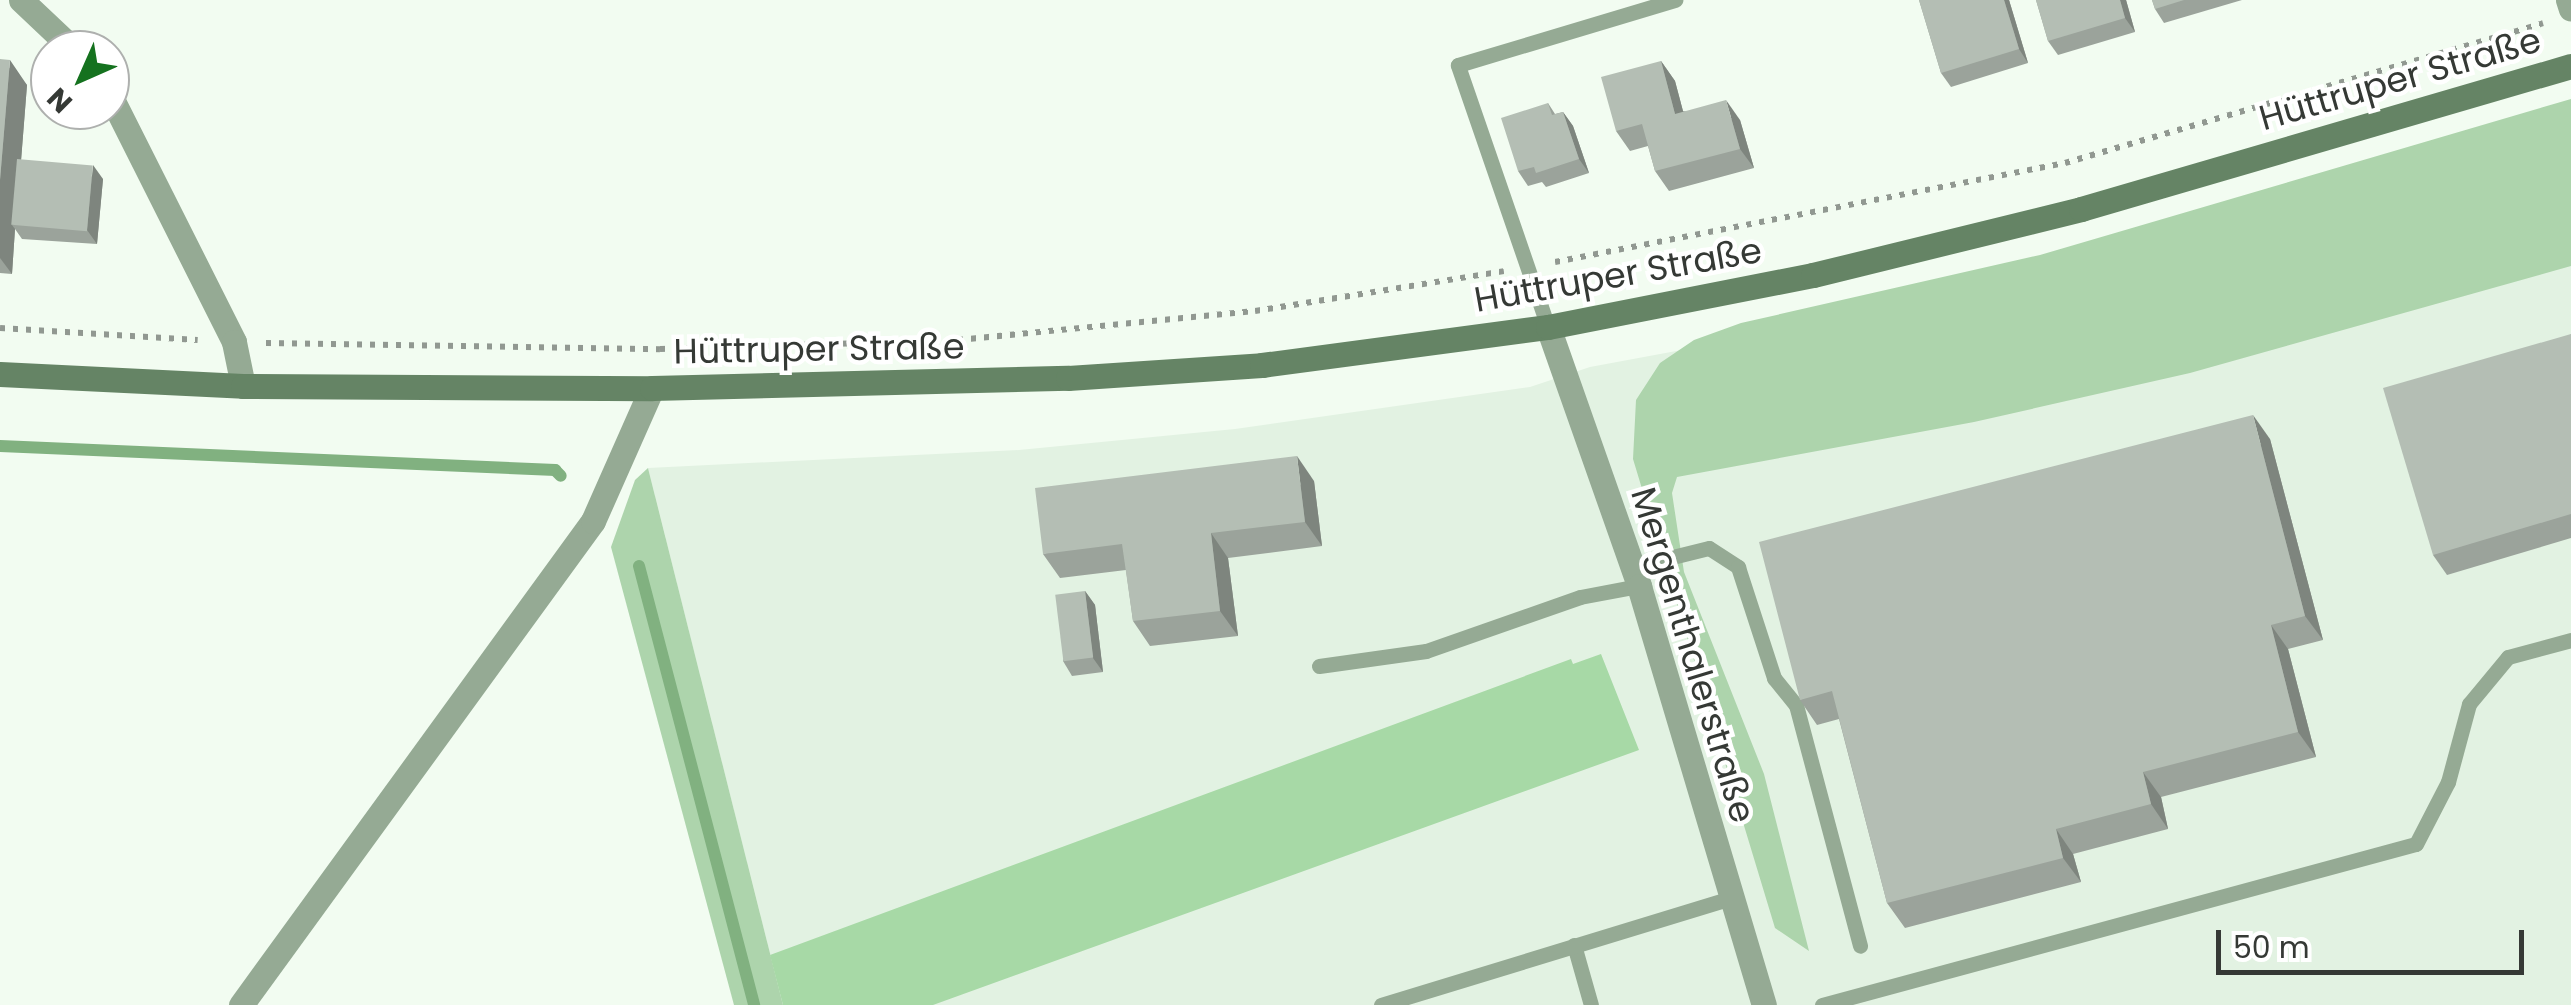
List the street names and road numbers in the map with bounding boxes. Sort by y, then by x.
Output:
street label: Hüttruper Straße [2254,19,2546,139]
street label: Hüttruper Straße [1471,229,1765,321]
street label: Hüttruper Straße [673,325,965,373]
street label: Mergenthalerstraße [1622,482,1764,828]

